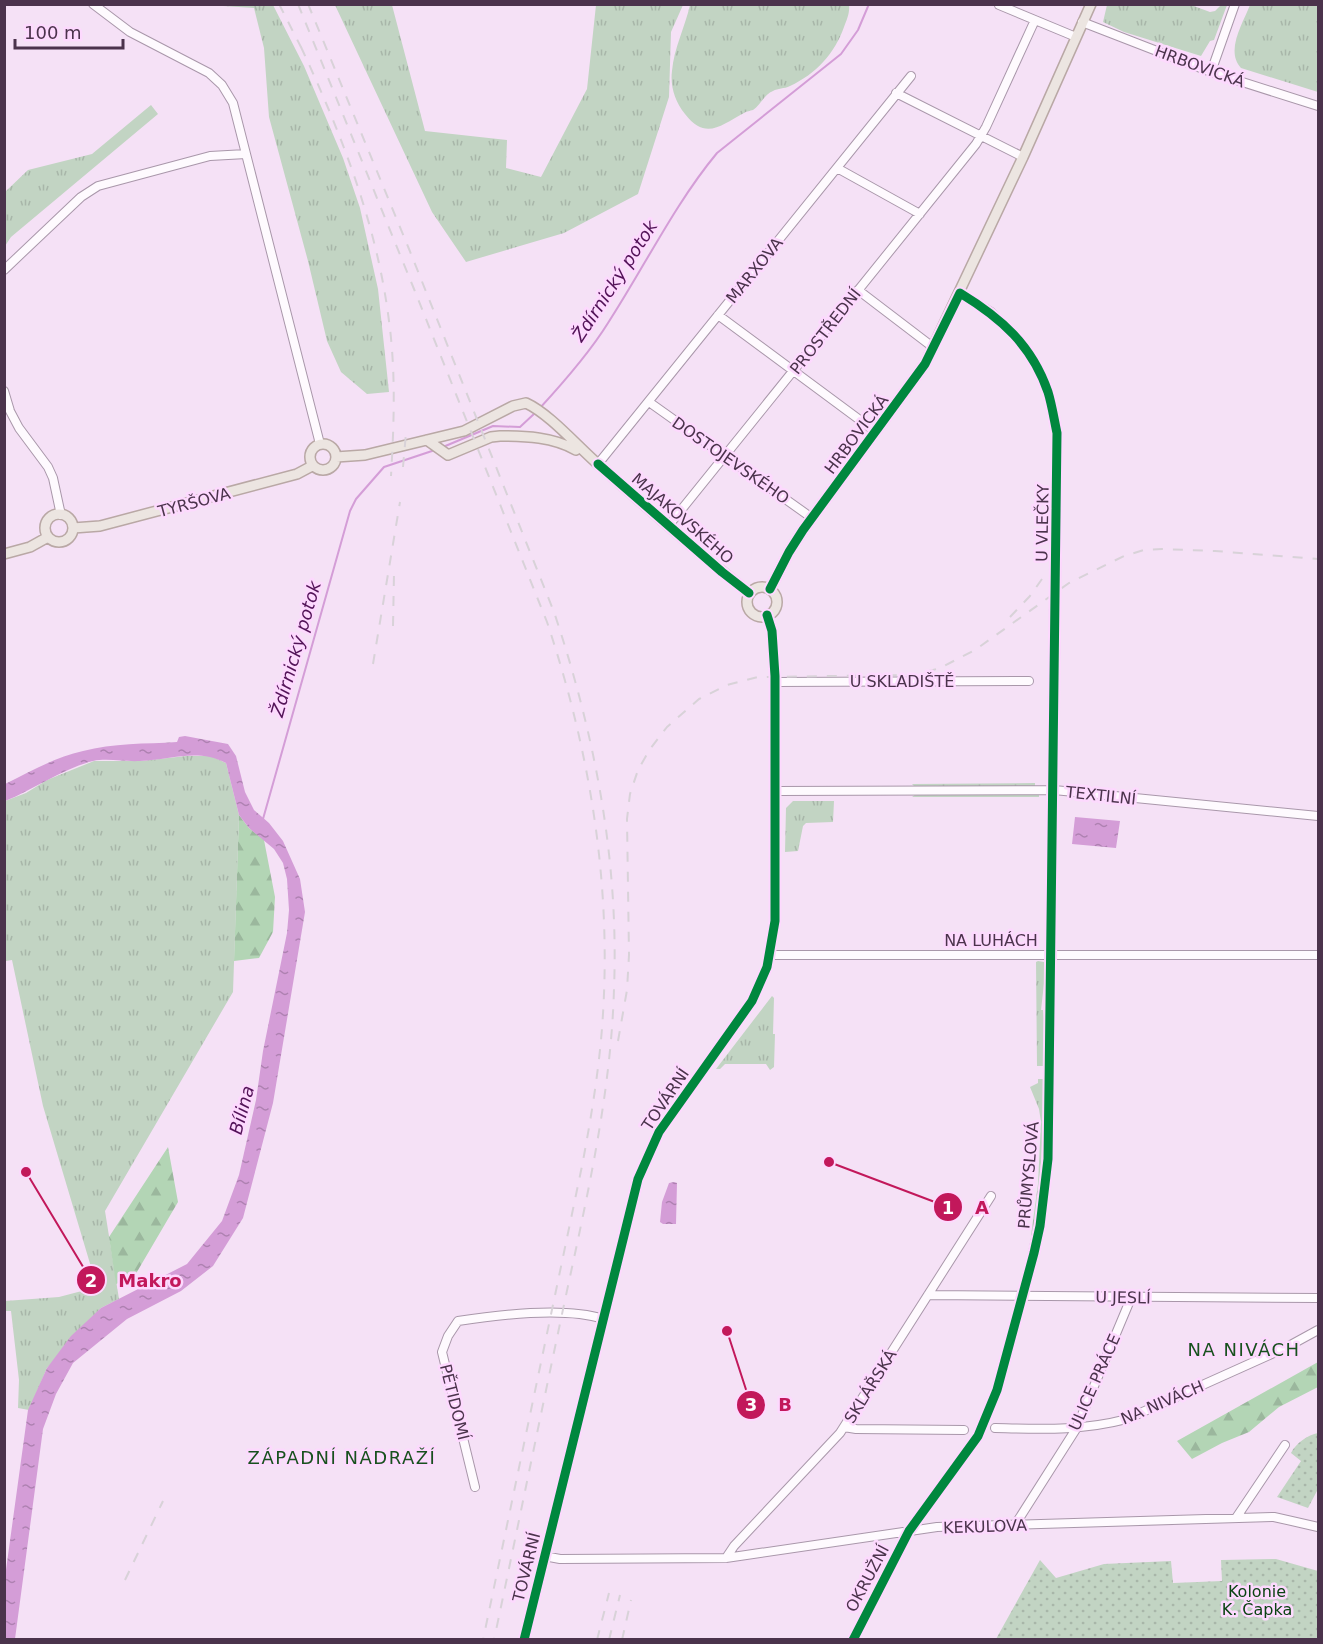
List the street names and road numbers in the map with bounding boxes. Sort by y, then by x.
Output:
street label: HRBOVICKÁ [1152,41,1247,92]
street label: MARXOVA [722,234,787,307]
street label: PROSTŘEDNÍ [786,284,865,378]
street label: HRBOVICKÁ [820,391,892,478]
street label: DOSTOJEVSKÉHO [668,413,793,508]
street label: MAJAKOVSKÉHO [628,469,737,568]
street label: TYRŠOVA [155,484,232,521]
street label: U VLEČKY [1032,484,1053,562]
street label: U SKLADIŠTĚ [850,672,954,691]
street label: TEXTILNÍ [1064,782,1137,809]
street label: NA LUHÁCH [944,931,1038,950]
street label: TOVÁRNÍ [637,1064,693,1135]
street label: PRŮMYSLOVÁ [1014,1120,1043,1230]
street label: U JESLÍ [1095,1288,1151,1307]
street label: ULICE PRÁCE [1065,1331,1124,1433]
street label: SKLÁŘSKÁ [840,1346,901,1427]
street label: PĚTIDOMÍ [436,1362,473,1442]
street label: NA NIVÁCH [1118,1376,1207,1428]
street label: KEKULOVA [943,1516,1027,1537]
street label: TOVÁRNÍ [508,1530,544,1605]
street label: OKRUŽNÍ [842,1541,893,1615]

